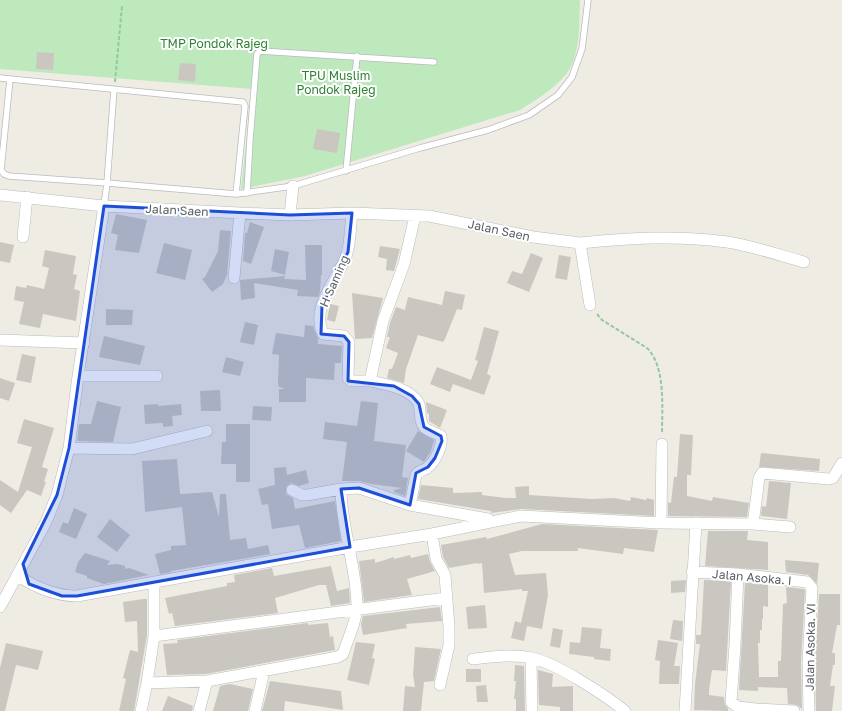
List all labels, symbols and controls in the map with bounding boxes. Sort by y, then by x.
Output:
park label: TMP Pondok Rajeg [160,36,268,51]
park label: TPU Muslim Pondok Rajeg [296,68,376,97]
street label: Jalan Saen [145,201,209,219]
street label: Jalan Saen [467,216,531,244]
street label: H Saming [316,253,352,309]
street label: Jalan Asoka. I [712,566,792,588]
street label: Jalan Asoka. VI [802,603,818,691]

